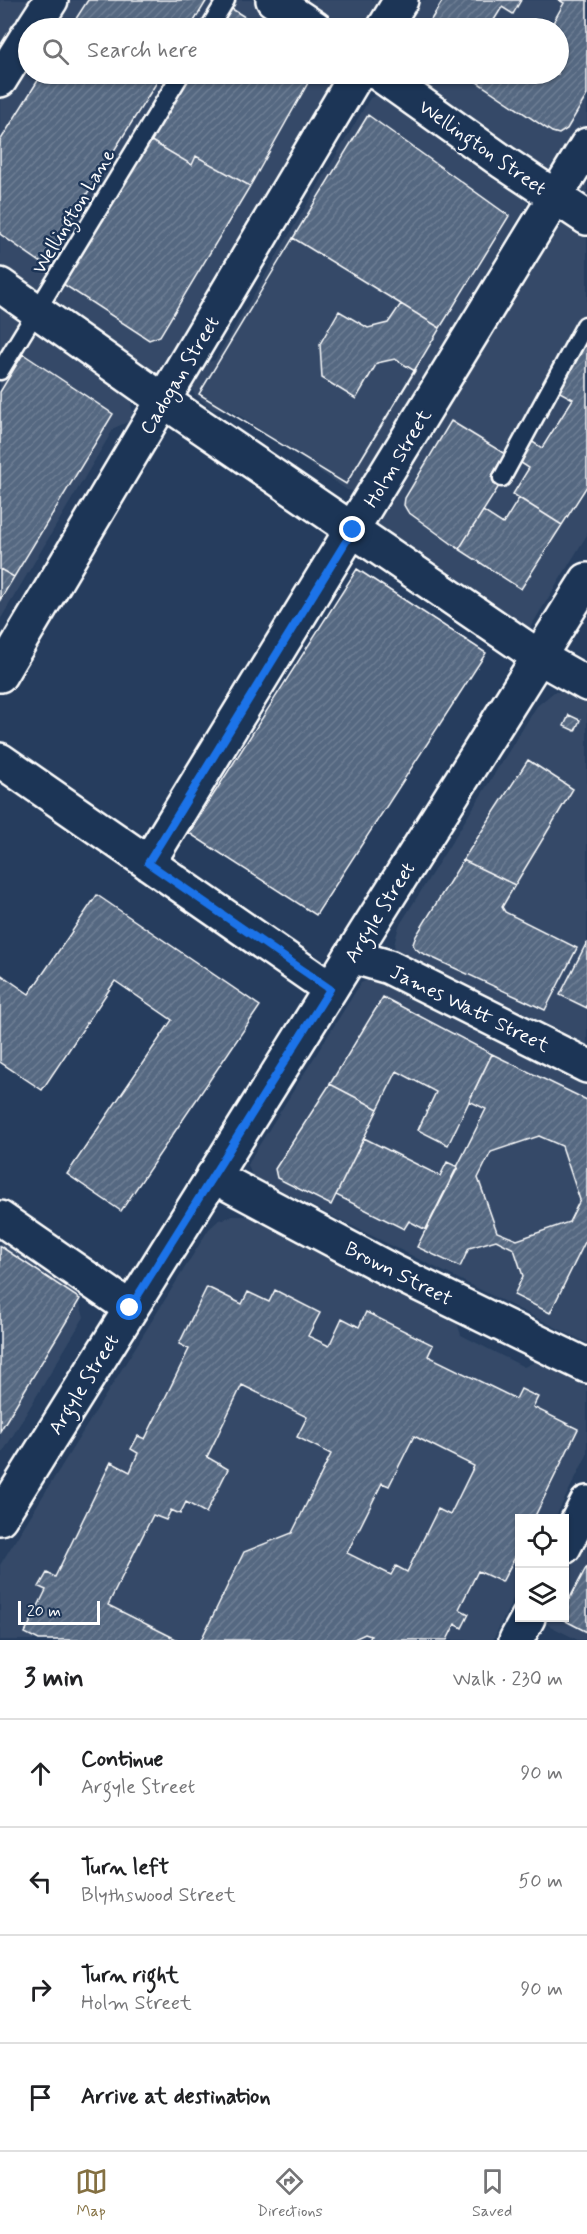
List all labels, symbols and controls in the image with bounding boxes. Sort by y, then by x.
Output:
search box [18,18,569,84]
icon: search [39,35,72,68]
text: Search here [87,37,198,65]
street label: Wellington Street [412,94,551,204]
street label: Wellington Lane [26,144,124,280]
street label: Cadogan Street [134,311,227,441]
street label: Holm Street [358,404,439,513]
route end [339,516,365,542]
street label: Argyle Street [339,857,424,969]
street label: James Watt Street [385,959,554,1060]
street label: Brown Street [340,1236,457,1313]
route start [116,1294,142,1320]
street label: Argyle Street [43,1329,128,1441]
map controls [515,1514,569,1622]
button: locate [515,1514,569,1568]
button: layers [515,1568,569,1622]
scale bar [18,1598,100,1626]
text: 20 m [27,1601,61,1622]
text: 3 min [24,1662,84,1696]
text: Walk · 230 m [453,1666,563,1693]
text: Continue [81,1746,163,1774]
icon: ahead [24,1757,57,1790]
text: 90 m [520,1760,563,1787]
text: Argyle Street [81,1774,195,1801]
text: Turn left [81,1854,169,1882]
icon: left [24,1865,57,1898]
text: 50 m [518,1868,563,1895]
text: Blythswood Street [81,1882,236,1909]
text: Turn right [81,1962,179,1990]
icon: right [24,1973,57,2006]
text: 90 m [520,1976,563,2003]
text: Holm Street [81,1990,192,2017]
icon: arrive [24,2081,57,2114]
text: Arrive at destination [81,2083,271,2111]
tab: Map [75,2165,108,2222]
tab: Directions [257,2165,323,2222]
tab: Saved [472,2165,512,2222]

